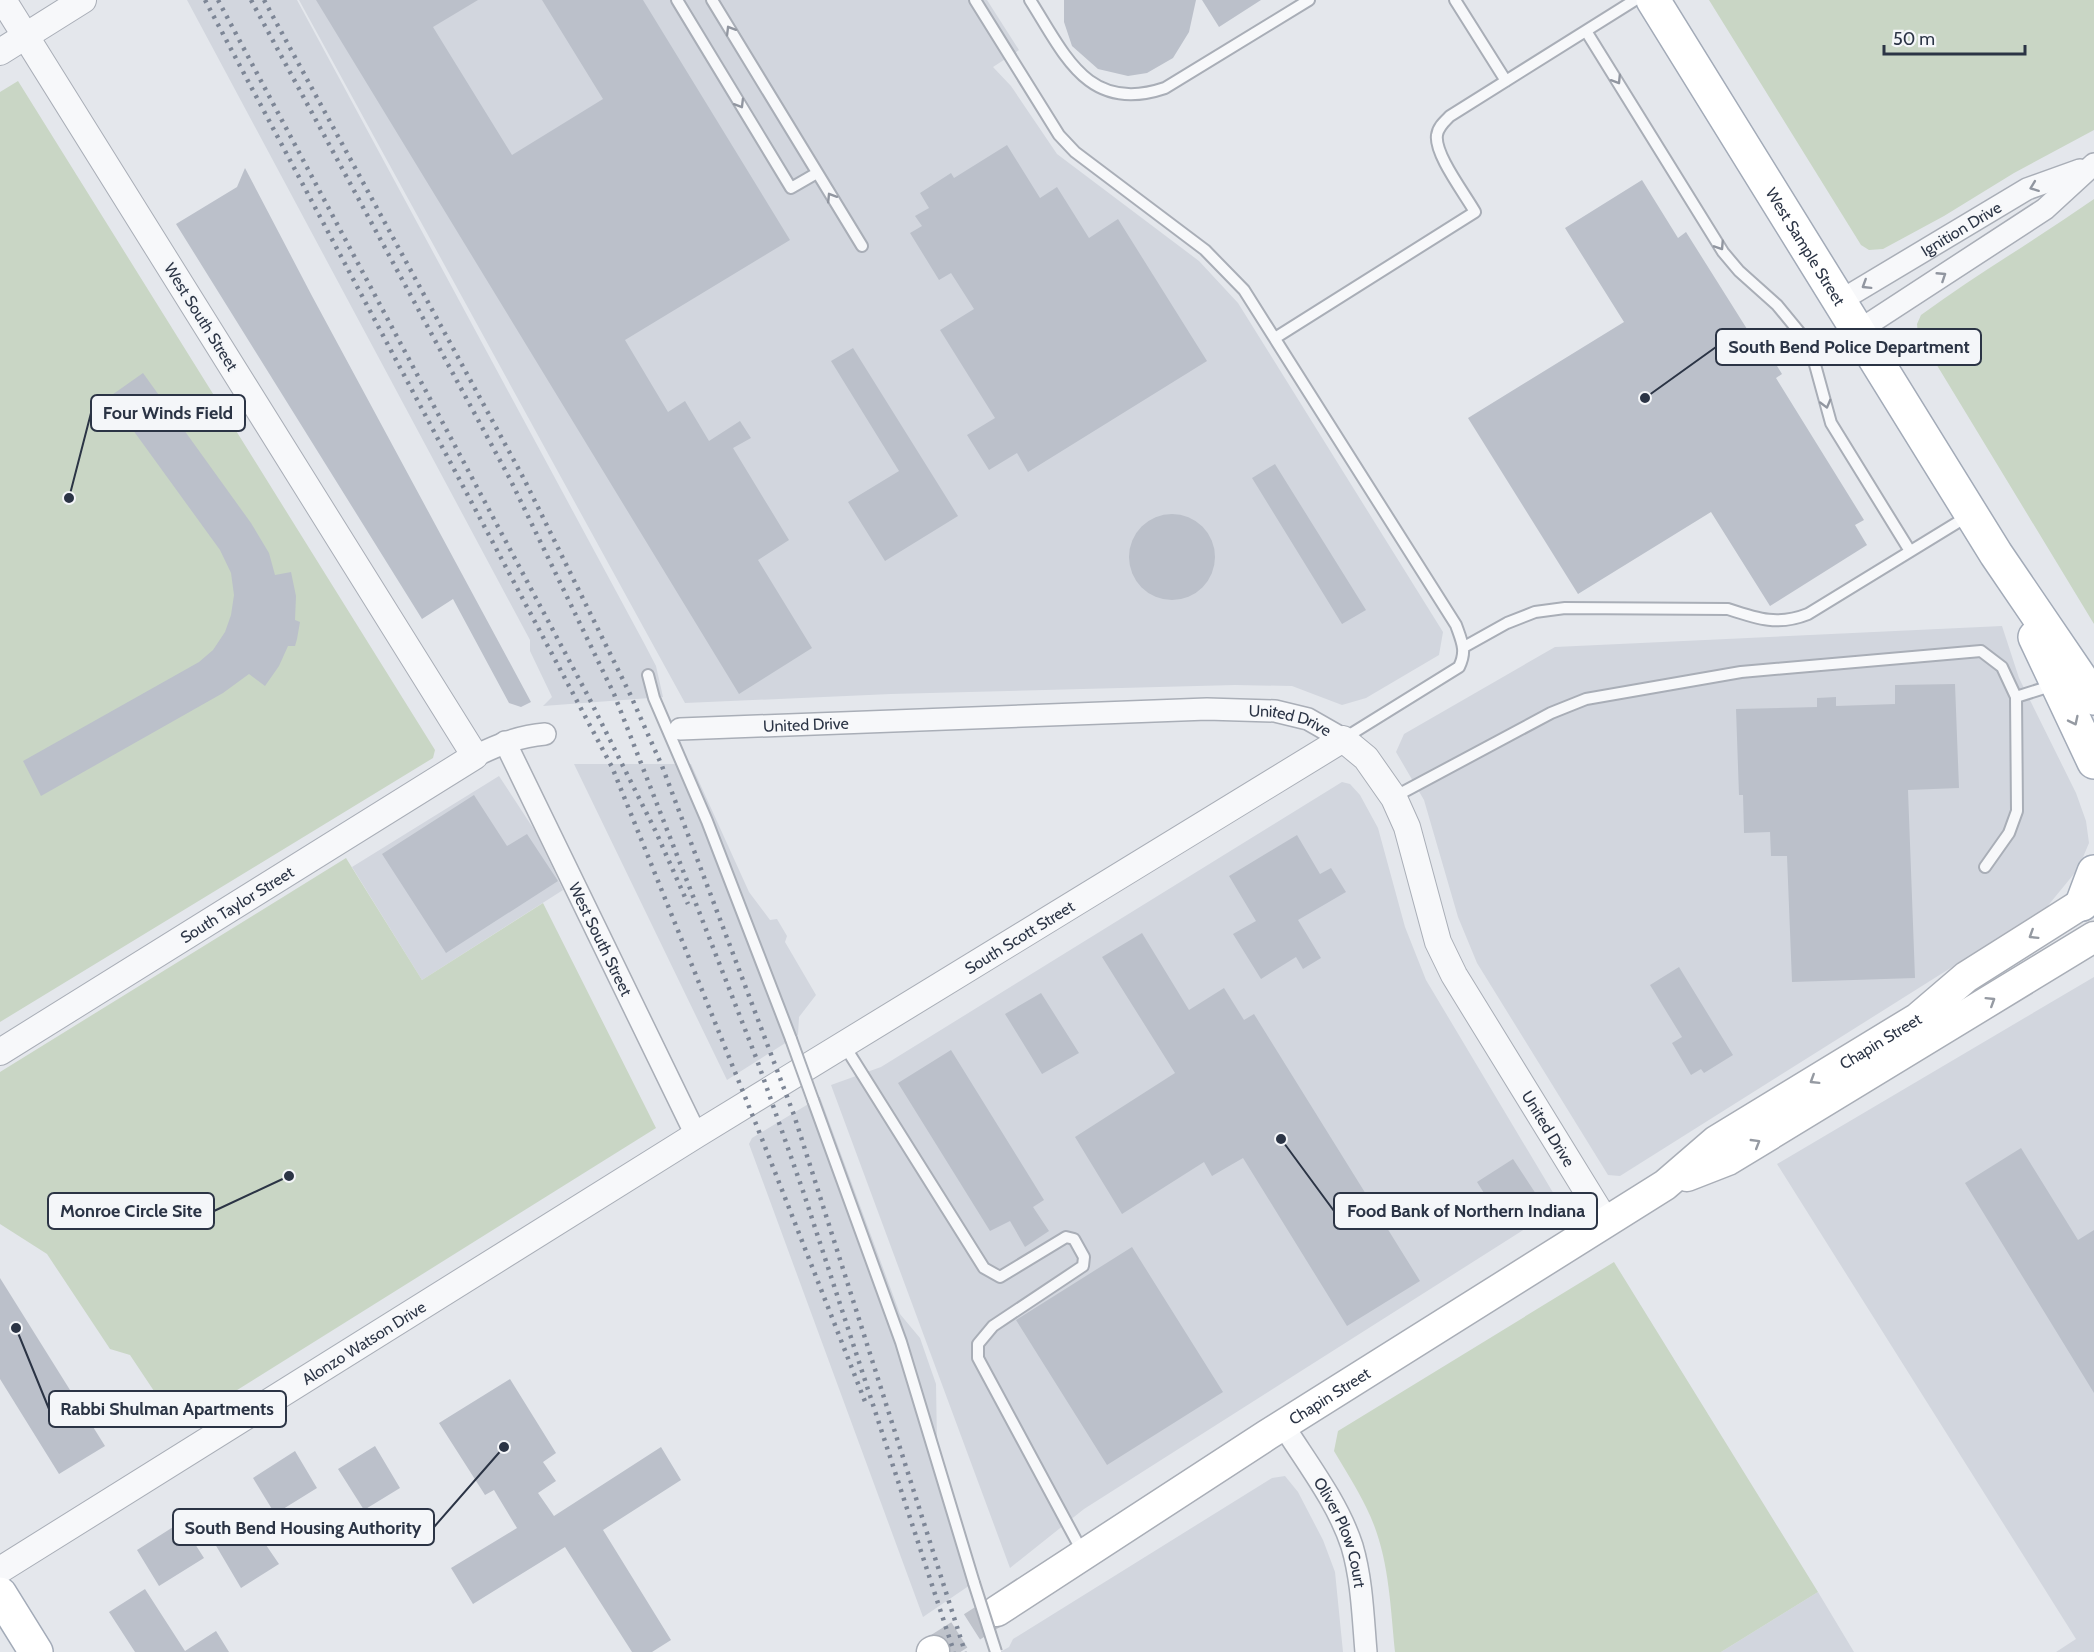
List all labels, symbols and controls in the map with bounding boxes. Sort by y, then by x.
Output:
scale bar [1884,18,2025,56]
one-way arrow [725,26,737,36]
text: 50 m [1893,28,1935,50]
one-way arrow [1610,74,1622,84]
one-way arrow [733,98,744,108]
one-way arrow [2029,179,2040,192]
street label: West Sample Street [1762,184,1850,309]
one-way arrow [827,193,839,203]
street label: Ignition Drive [1917,197,2005,260]
one-way arrow [1712,240,1724,250]
street label: West South Street [160,260,242,375]
one-way arrow [1935,272,1946,283]
one-way arrow [1862,277,1872,289]
callout: South Bend Police Department [1716,329,1981,365]
text: South Bend Police Department [1728,336,1970,358]
callout: Four Winds Field [91,395,245,431]
one-way arrow [1819,398,1831,409]
text: Four Winds Field [103,402,233,424]
street label: United Drive [1248,701,1335,740]
street label: United Drive [763,713,849,735]
one-way arrow [2067,714,2079,725]
street label: South Taylor Street [177,862,297,947]
street label: West South Street [565,879,637,999]
street label: South Scott Street [961,896,1078,978]
one-way arrow [2029,928,2040,939]
one-way arrow [1985,997,1995,1009]
street label: Chapin Street [1836,1009,1925,1073]
one-way arrow [1809,1072,1820,1083]
street label: United Drive [1518,1087,1579,1170]
one-way arrow [1750,1138,1760,1150]
callout: Monroe Circle Site [48,1193,214,1229]
callout: Food Bank of Northern Indiana [1334,1193,1597,1229]
text: Monroe Circle Site [60,1200,202,1222]
text: Food Bank of Northern Indiana [1347,1200,1585,1222]
street label: Alonzo Watson Drive [298,1297,429,1388]
street label: Chapin Street [1285,1363,1374,1428]
callout: Rabbi Shulman Apartments [49,1391,286,1427]
text: Rabbi Shulman Apartments [60,1398,274,1420]
street label: Oliver Plow Court [1310,1473,1370,1589]
callout: South Bend Housing Authority [173,1509,434,1545]
text: South Bend Housing Authority [184,1517,422,1539]

